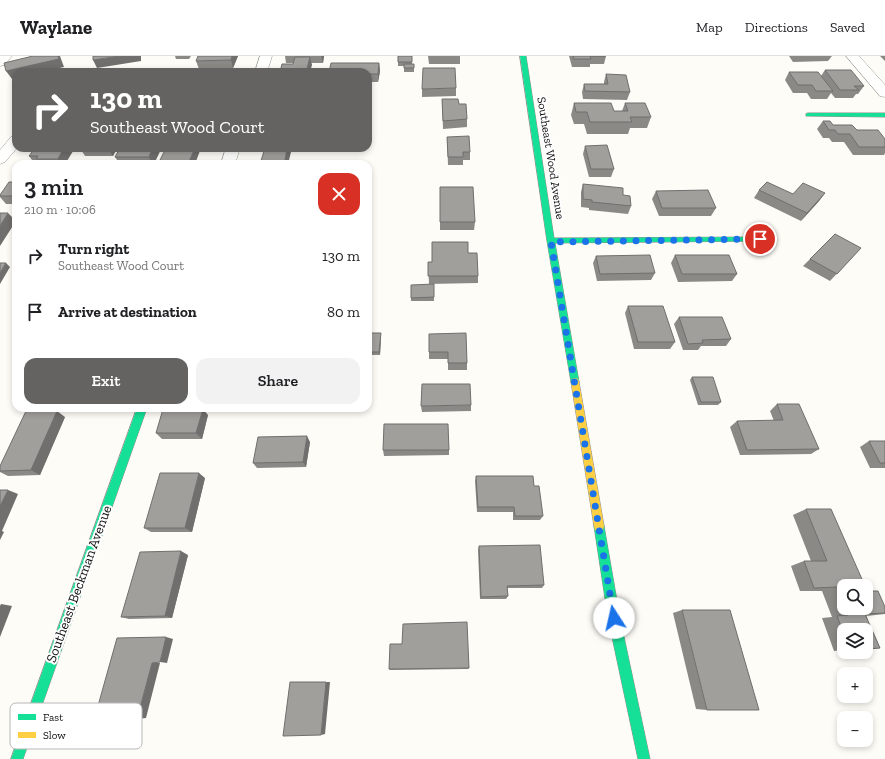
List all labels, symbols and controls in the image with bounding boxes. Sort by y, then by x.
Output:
text: Waylane [20,16,92,39]
text: Map [696,19,723,36]
text: Directions [745,19,808,36]
text: Saved [830,19,865,36]
text: 130 m [90,82,162,115]
icon: right [24,84,76,136]
street label: Southeast Wood Avenue [534,96,568,221]
text: Southeast Wood Court [90,116,265,138]
text: 3 min [24,172,83,201]
button: close [318,173,360,215]
text: 210 m · 10:06 [24,202,96,217]
pin [743,222,777,256]
icon: arrive [749,228,771,250]
text: Turn right [58,240,129,258]
icon: right [24,245,46,267]
text: 130 m [322,247,360,265]
text: Southeast Wood Court [58,258,184,273]
icon: arrive [24,301,46,323]
text: Arrive at destination [58,303,197,321]
text: 80 m [327,303,360,321]
button: Exit [24,358,188,404]
button: Share [196,358,360,404]
street label: Southeast Beckman Avenue [43,503,116,665]
map controls [837,579,873,747]
button: search [837,579,873,615]
position arrow [593,597,635,639]
button: layers [837,623,873,659]
button: + [837,667,873,703]
legend [10,703,142,749]
text: Fast [43,711,64,724]
button: − [837,711,873,747]
text: Slow [43,729,66,742]

